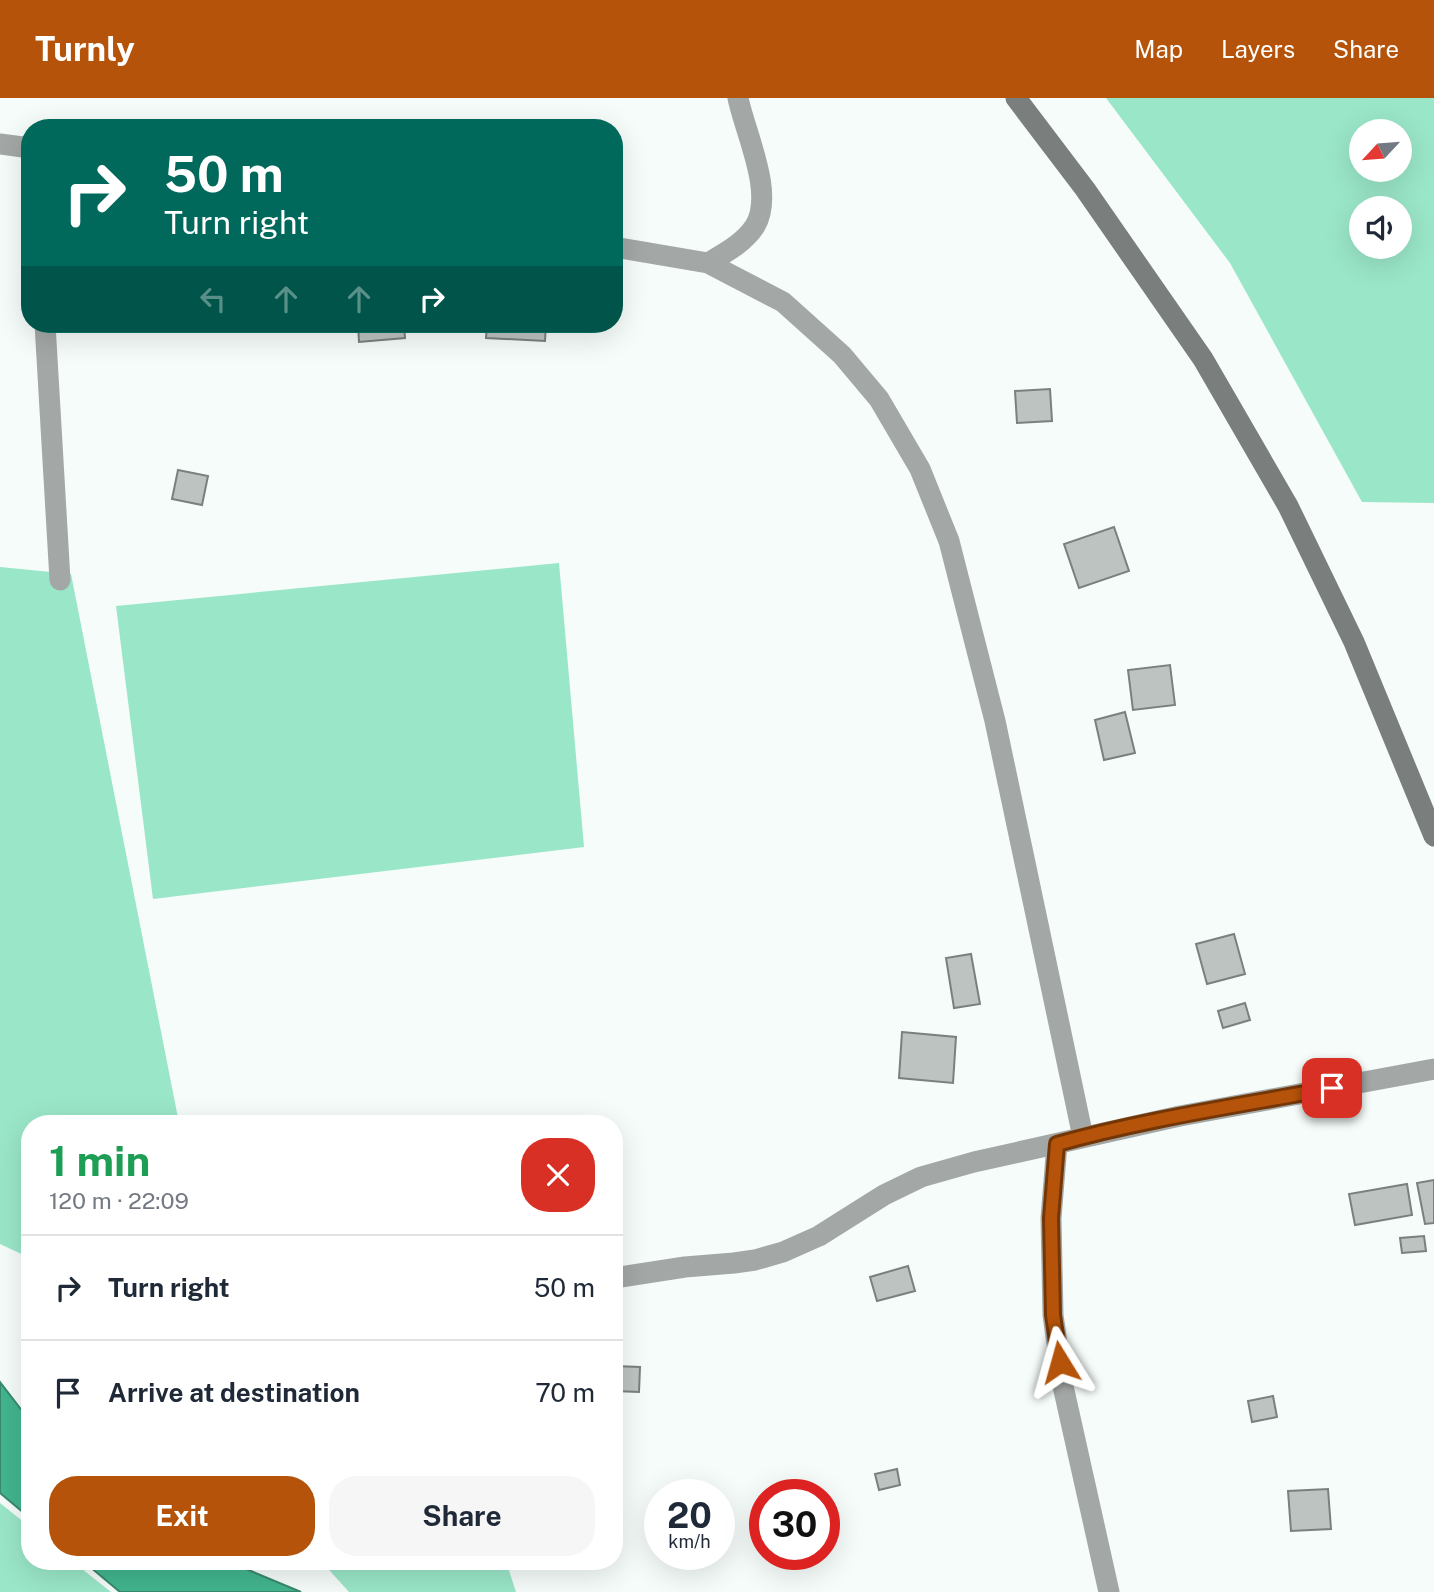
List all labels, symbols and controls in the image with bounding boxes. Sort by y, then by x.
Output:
text: Turnly [35,30,135,68]
text: Map [1134,35,1183,63]
text: Layers [1221,35,1295,63]
text: Share [1333,35,1399,63]
north arrow [1349,119,1412,182]
map controls [1349,119,1412,259]
text: 50 m [164,145,284,203]
icon: right [49,147,140,238]
button: sound [1349,196,1412,259]
text: Turn right [164,204,309,241]
icon: left [194,280,232,318]
icon: ahead [267,280,305,318]
icon: ahead [340,280,378,318]
icon: right [413,280,451,318]
pin [1302,1058,1362,1118]
icon: arrive [1313,1069,1351,1107]
text: 1 min [49,1136,150,1185]
button: close [521,1138,595,1212]
text: 120 m · 22:09 [49,1187,189,1214]
icon: right [49,1269,87,1307]
text: Turn right [108,1272,230,1303]
text: 50 m [534,1272,595,1303]
position arrow [1023,1325,1097,1399]
icon: arrive [49,1374,87,1412]
text: Arrive at destination [108,1377,360,1408]
text: 70 m [535,1377,595,1408]
button: Exit [49,1476,315,1556]
button: Share [329,1476,595,1556]
speed limit sign: 30 [749,1479,840,1570]
text: 20 [667,1495,712,1536]
text: km/h [668,1531,711,1552]

